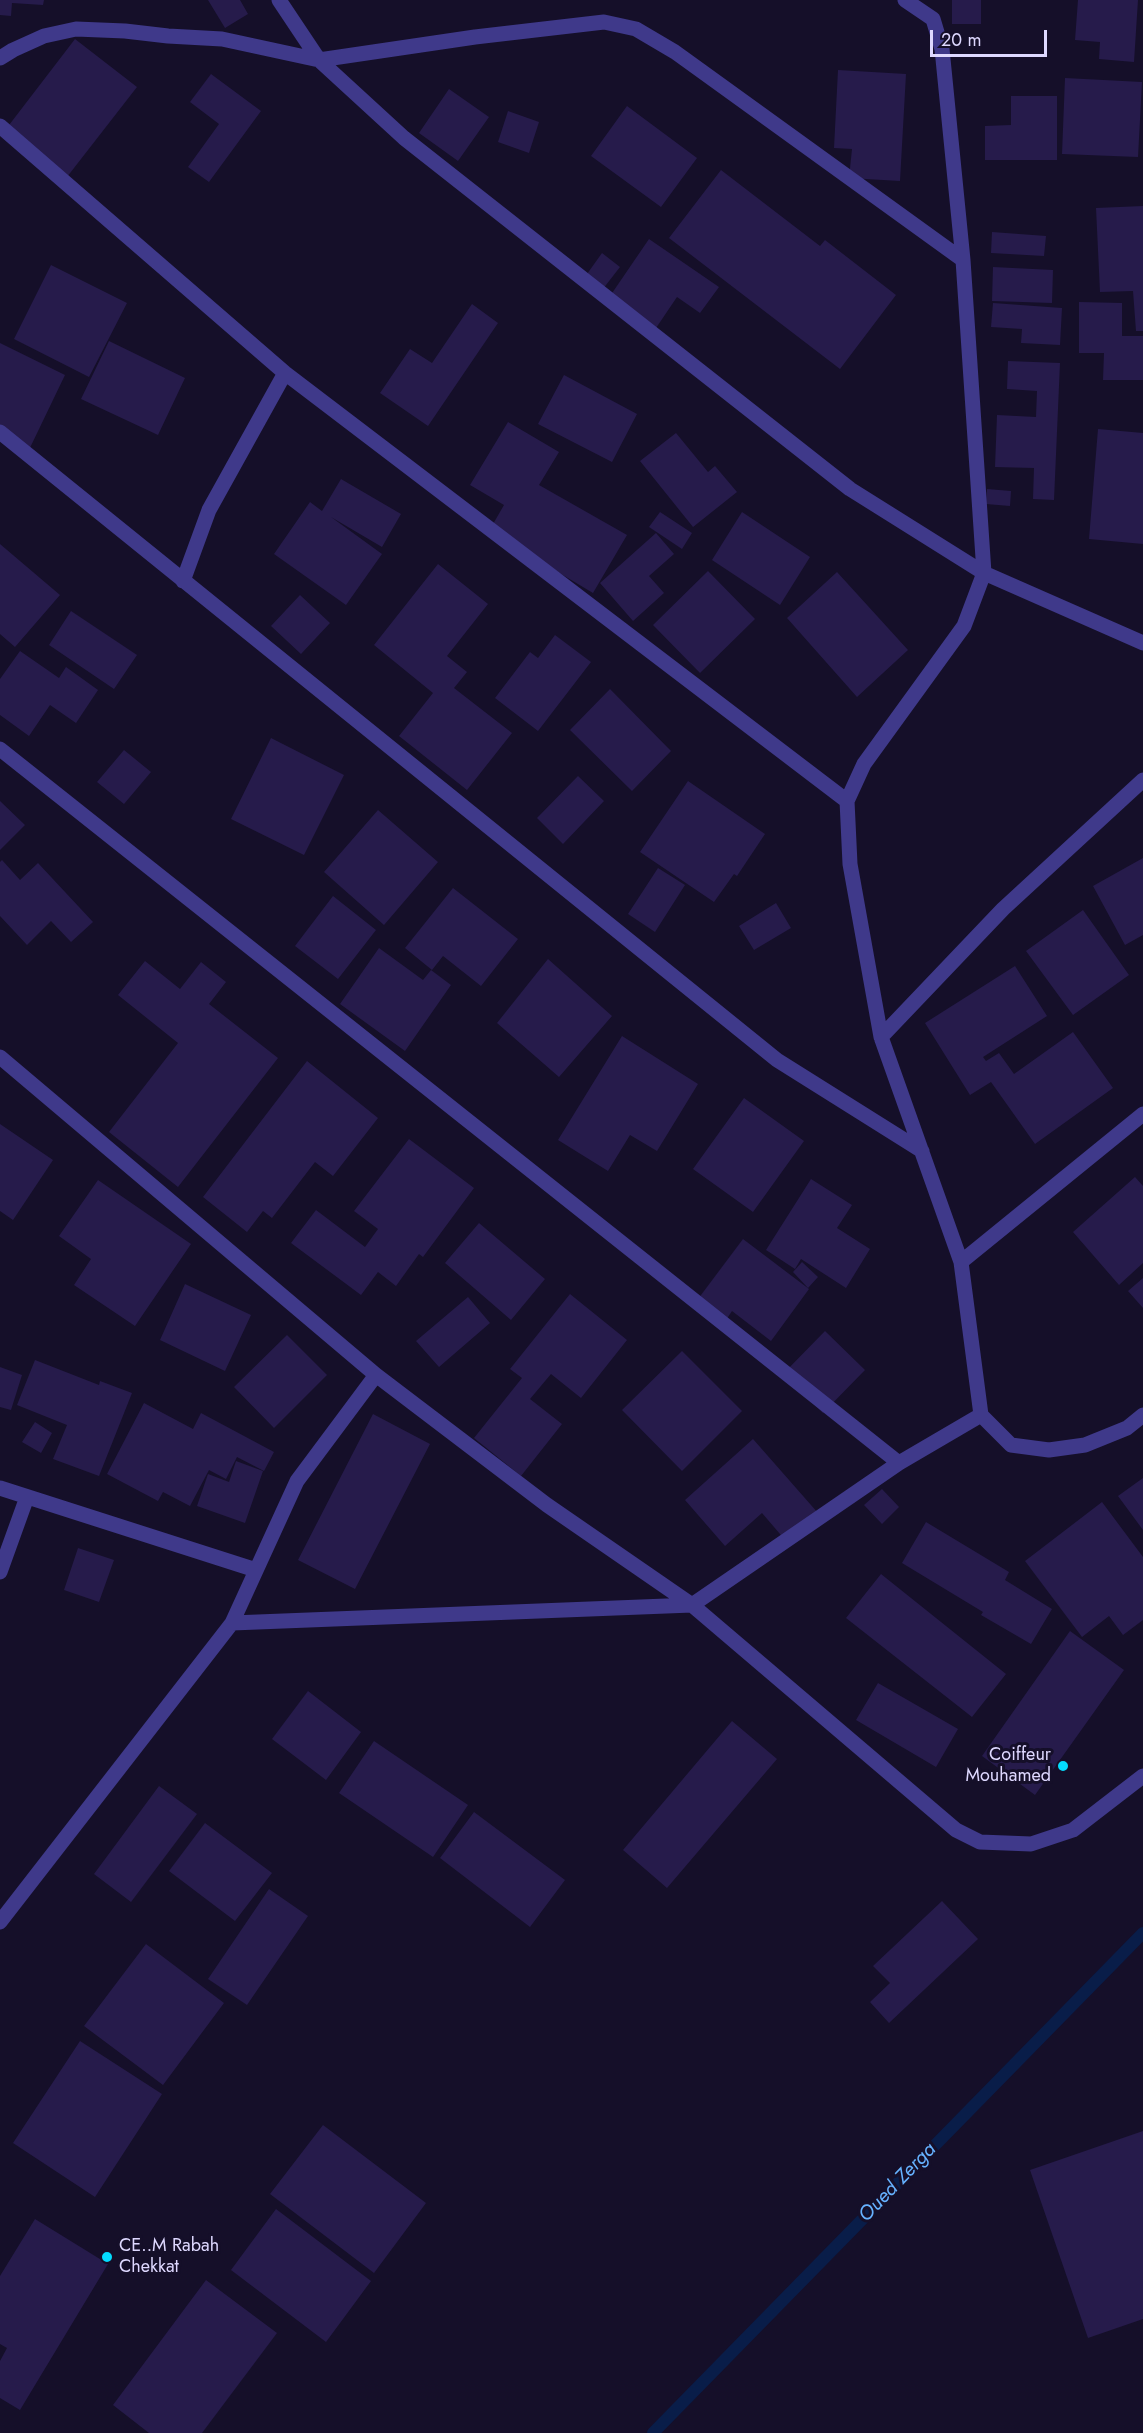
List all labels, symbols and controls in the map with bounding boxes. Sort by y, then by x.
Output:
scale bar [933,18,1050,56]
text: 20 m [941,27,981,53]
place label: Coiffeur Mouhamed [965,1745,1051,1788]
marker: Coiffeur Mouhamed [1056,1759,1070,1773]
water label: Oued Zerga [854,2138,942,2228]
place label: CE..M Rabah Chekkat [119,2236,219,2278]
marker: CE..M Rabah Chekkat [100,2250,114,2264]

